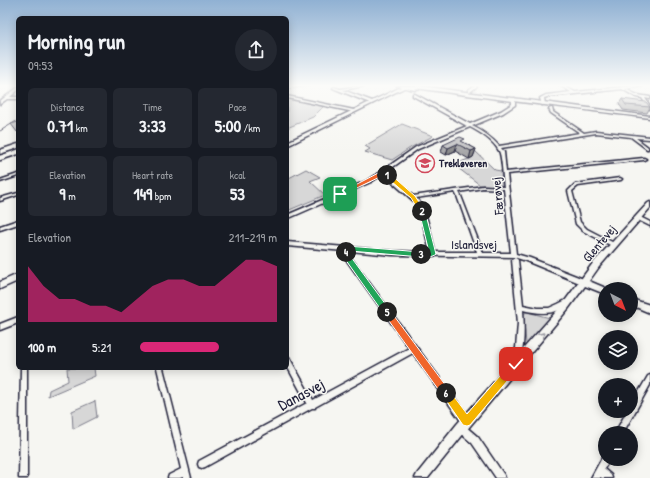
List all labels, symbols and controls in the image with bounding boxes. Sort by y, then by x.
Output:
text: Morning run [28,26,125,56]
button: share [235,29,277,71]
text: 09:53 [28,56,53,74]
text: Distance [51,100,84,114]
text: Time [143,100,162,114]
text: Pace [228,100,247,114]
text: 0.71 [47,114,73,137]
text: 3:33 [139,114,166,137]
text: 5:00 [215,114,241,137]
text: km [73,121,88,135]
text: /km [241,121,260,135]
school or university icon: Trekløveren [414,152,436,174]
place label: Trekløveren [438,156,487,170]
pin: 1 [377,165,397,185]
text: Elevation [49,168,86,182]
text: Heart rate [132,168,173,182]
text: kcal [229,168,246,182]
text: 1 [385,168,389,182]
street label: Færøvej [486,176,508,217]
pin [323,177,357,211]
text: 9 [59,182,66,205]
text: 149 [133,182,152,205]
text: 53 [230,182,245,205]
icon: arrive [329,183,351,205]
text: m [66,189,76,203]
text: bpm [152,189,172,203]
pin: 2 [412,201,432,221]
text: 2 [419,204,425,218]
street label: Glentevej [578,220,620,266]
text: Elevation [28,228,71,246]
text: 211–219 m [229,228,277,246]
street label: Islandsvej [451,235,497,253]
pin: 4 [336,242,356,262]
pin: 3 [411,244,431,264]
text: 4 [344,245,348,259]
text: 3 [419,247,423,261]
north arrow [598,282,638,322]
map controls [598,282,638,466]
pin: 5 [377,302,397,322]
text: 5 [385,305,389,319]
button: layers [598,330,638,370]
one-way arrow [537,332,544,339]
text: 100 m [28,338,56,356]
text: 5:21 [92,338,111,356]
pin [499,347,533,381]
icon: check [505,353,527,375]
street label: Danasvej [274,373,328,415]
button: + [598,378,638,418]
pin: 6 [436,383,456,403]
text: 6 [444,386,448,400]
button: − [598,426,638,466]

